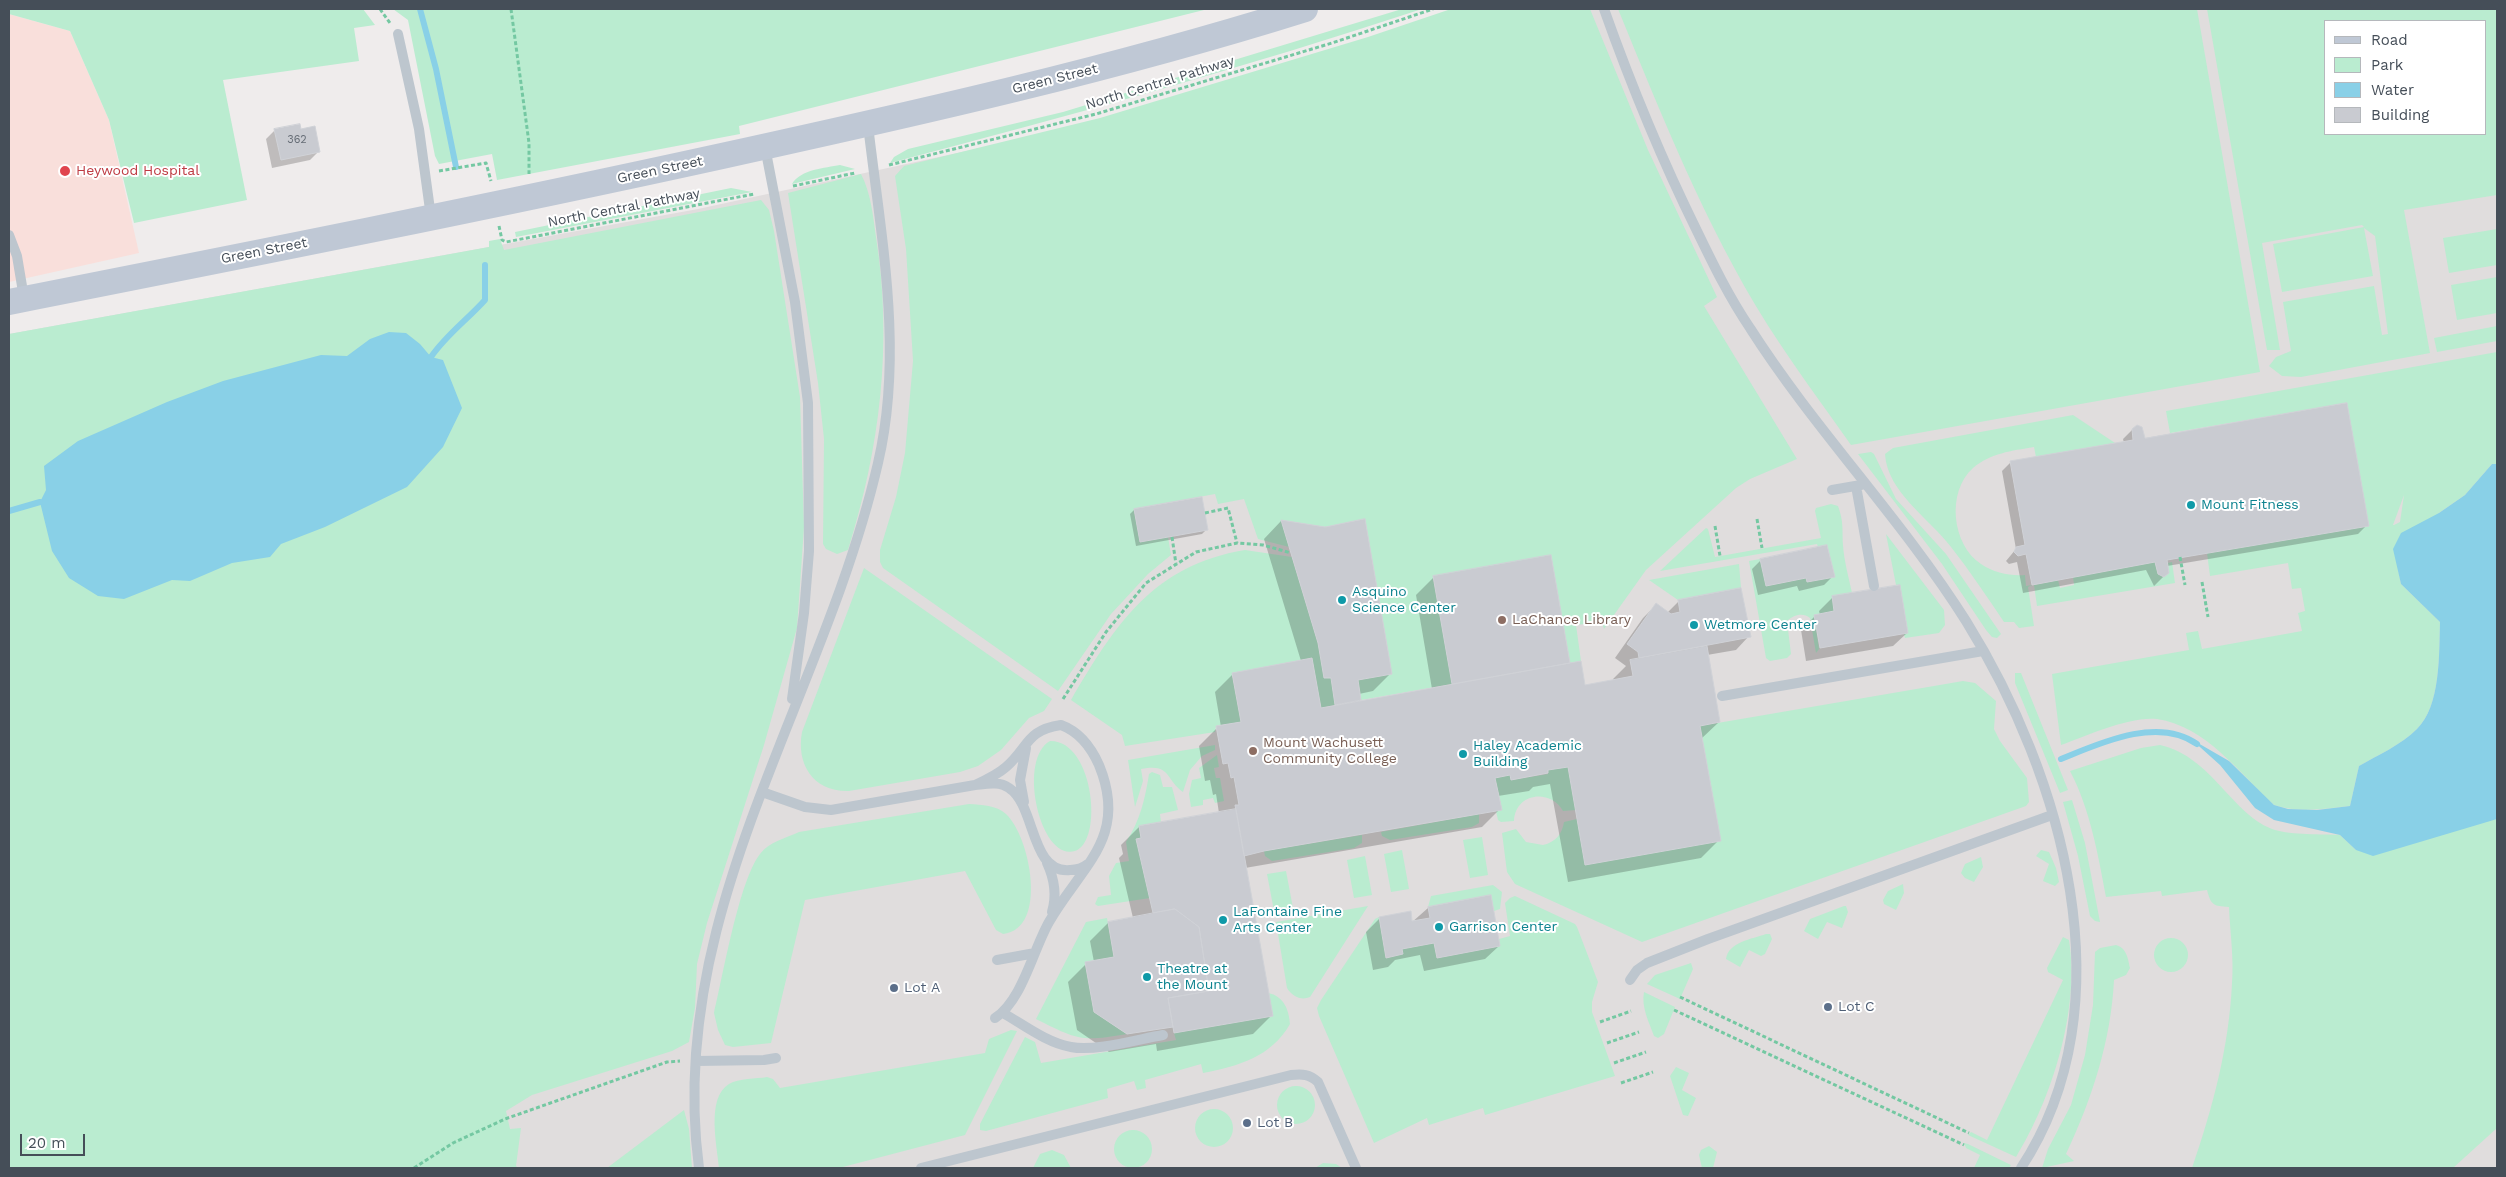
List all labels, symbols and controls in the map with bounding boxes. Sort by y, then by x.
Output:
legend [2324,20,2486,135]
text: Road [2371,31,2408,49]
street label: North Central Pathway [1084,52,1236,114]
text: Park [2371,56,2403,74]
street label: Green Street [1011,60,1099,98]
text: Water [2371,81,2414,99]
text: Building [2371,106,2429,124]
house number: 362 [287,133,307,147]
street label: Green Street [616,153,704,187]
place label: Heywood Hospital [76,163,199,179]
marker: Heywood Hospital [58,164,72,178]
street label: North Central Pathway [546,185,702,231]
street label: Green Street [220,234,308,268]
place label: Mount Fitness [2201,497,2299,513]
marker: Mount Fitness [2185,499,2197,511]
place label: Asquino Science Center [1352,584,1456,616]
marker: Asquino Science Center [1336,594,1348,606]
place label: LaChance Library [1512,612,1631,628]
marker: LaChance Library [1496,614,1508,626]
place label: Wetmore Center [1704,617,1817,633]
marker: Wetmore Center [1688,619,1700,631]
place label: Mount Wachusett Community College [1263,735,1397,768]
place label: Haley Academic Building [1473,738,1582,770]
marker: Mount Wachusett Community College [1247,745,1259,757]
marker: Haley Academic Building [1457,748,1469,760]
place label: LaFontaine Fine Arts Center [1233,904,1342,936]
marker: LaFontaine Fine Arts Center [1217,914,1229,926]
place label: Garrison Center [1449,919,1557,935]
marker: Garrison Center [1433,921,1445,933]
place label: Theatre at the Mount [1157,961,1228,994]
marker: Theatre at the Mount [1141,971,1153,983]
place label: Lot A [904,980,940,996]
marker: Lot A [888,982,900,994]
place label: Lot C [1838,999,1875,1015]
marker: Lot C [1822,1001,1834,1013]
place label: Lot B [1257,1115,1293,1131]
marker: Lot B [1241,1117,1253,1129]
scale bar [22,1124,88,1156]
text: 20 m [28,1134,66,1152]

